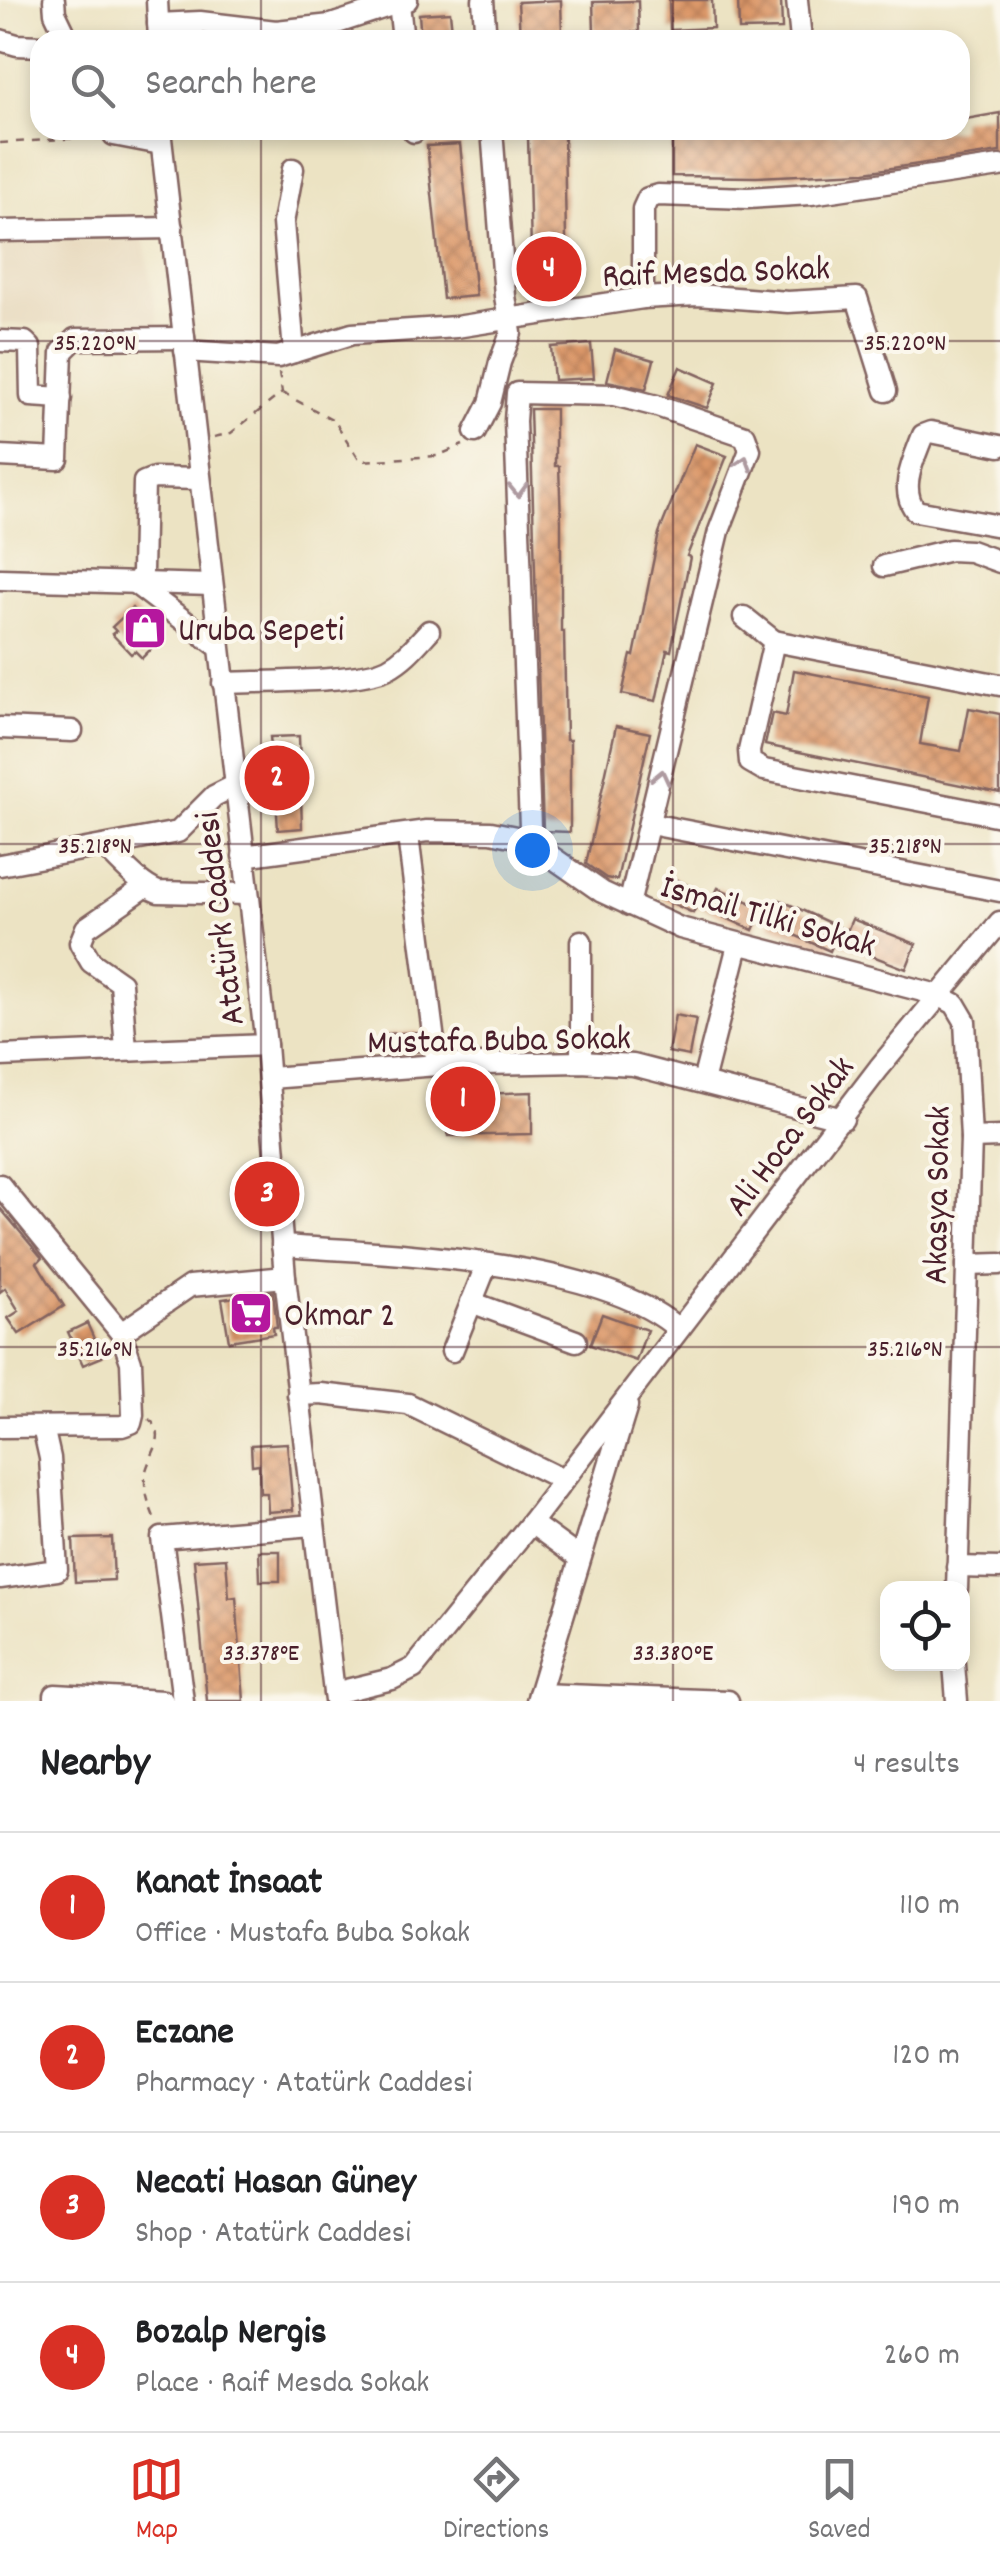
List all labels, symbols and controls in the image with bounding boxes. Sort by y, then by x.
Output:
search box [30,30,970,140]
icon: search [65,58,120,113]
text: Search here [145,58,317,113]
pin: 4 [516,232,582,306]
street label: Raif Mesda Sokak [601,246,831,304]
text: 35.220°N [54,327,136,363]
text: 35.220°N [864,327,946,363]
one-way arrow [732,455,753,472]
one-way arrow [507,483,528,499]
shop icon: Uruba Sepeti [122,605,168,651]
place label: Uruba Sepeti [178,608,344,658]
pin: 2 [244,740,310,816]
one-way arrow [649,769,670,786]
street label: Atatürk Caddesi [185,809,261,1028]
your location [507,825,558,876]
text: 35.218°N [58,830,132,866]
text: 35.218°N [868,830,942,866]
street label: İsmail Tilki Sokak [654,864,881,973]
street label: Mustafa Buba Sokak [367,1016,631,1070]
street label: Ali Hoca Sokak [715,1047,869,1229]
pin: 1 [430,1062,496,1136]
street label: Akasya Sokak [913,1105,967,1285]
pin: 3 [234,1156,300,1232]
supermarket icon: Okmar 2 [228,1290,274,1336]
place label: Okmar 2 [284,1293,395,1343]
text: 35.216°N [57,1333,133,1369]
text: 35.216°N [867,1333,943,1369]
map controls [880,1581,970,1671]
button: locate [880,1581,970,1671]
text: 33.378°E [223,1637,300,1673]
text: 33.380°E [633,1637,714,1673]
text: Nearby [40,1736,150,1796]
text: 4 results [853,1743,960,1789]
text: Kanat İnsaat [135,1857,322,1912]
text: 1 [69,1884,76,1930]
text: 110 m [899,1884,960,1930]
text: Office · Mustafa Buba Sokak [135,1912,470,1958]
text: Eczane [135,2007,234,2062]
text: 2 [66,2034,79,2080]
text: 120 m [892,2034,960,2080]
text: Pharmacy · Atatürk Caddesi [135,2062,472,2108]
text: Necati Hasan Güney [135,2157,416,2212]
text: 3 [65,2184,80,2230]
text: 190 m [892,2184,960,2230]
text: Shop · Atatürk Caddesi [135,2212,411,2258]
text: Bozalp Nergis [135,2307,327,2362]
text: 4 [66,2334,79,2380]
text: 260 m [884,2334,960,2380]
text: Place · Raif Mesda Sokak [135,2362,429,2408]
tab: Map [129,2452,184,2552]
tab: Directions [443,2452,549,2552]
tab: Saved [808,2452,871,2552]

